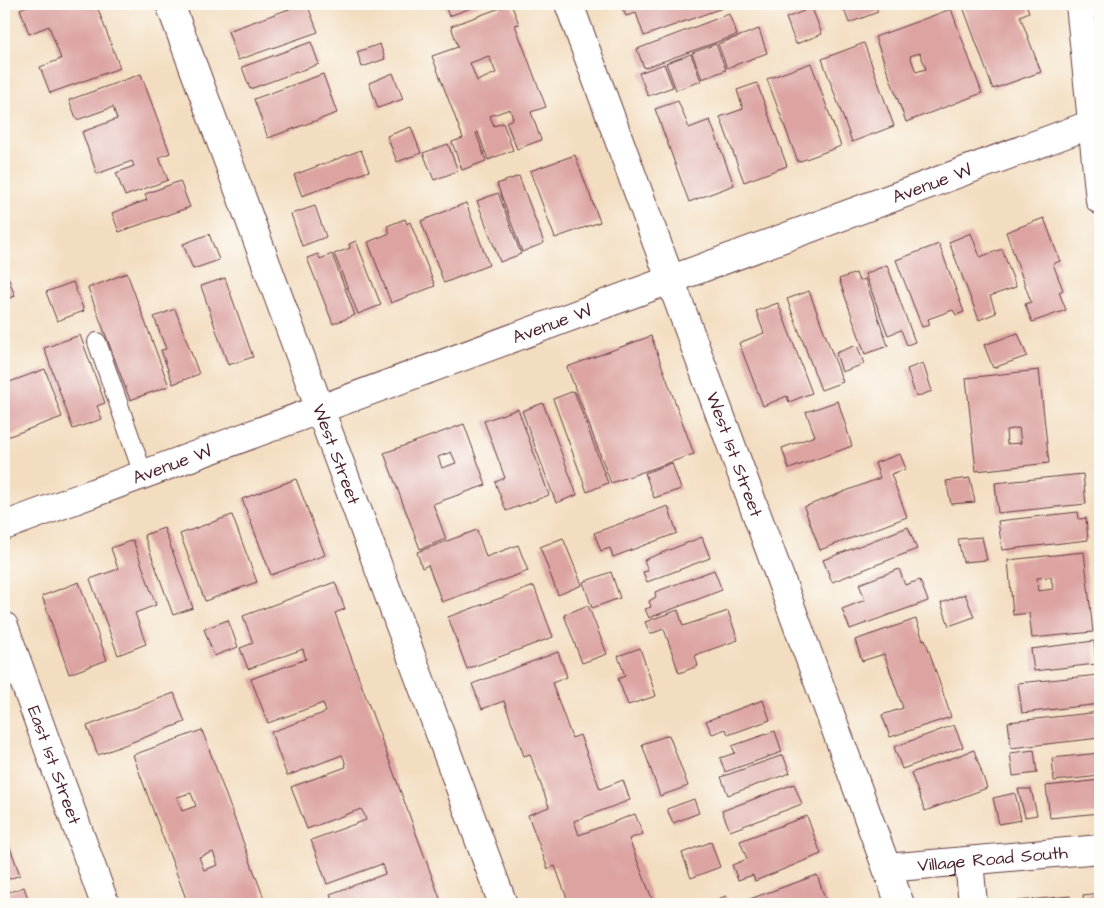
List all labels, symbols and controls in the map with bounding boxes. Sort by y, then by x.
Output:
street label: Avenue W [889,157,975,209]
street label: Avenue W [509,298,595,350]
street label: West 1st Street [700,388,769,521]
street label: West Street [306,400,367,509]
street label: Avenue W [129,438,215,490]
street label: East 1st Street [21,702,88,829]
street label: Village Road South [916,839,1069,878]

